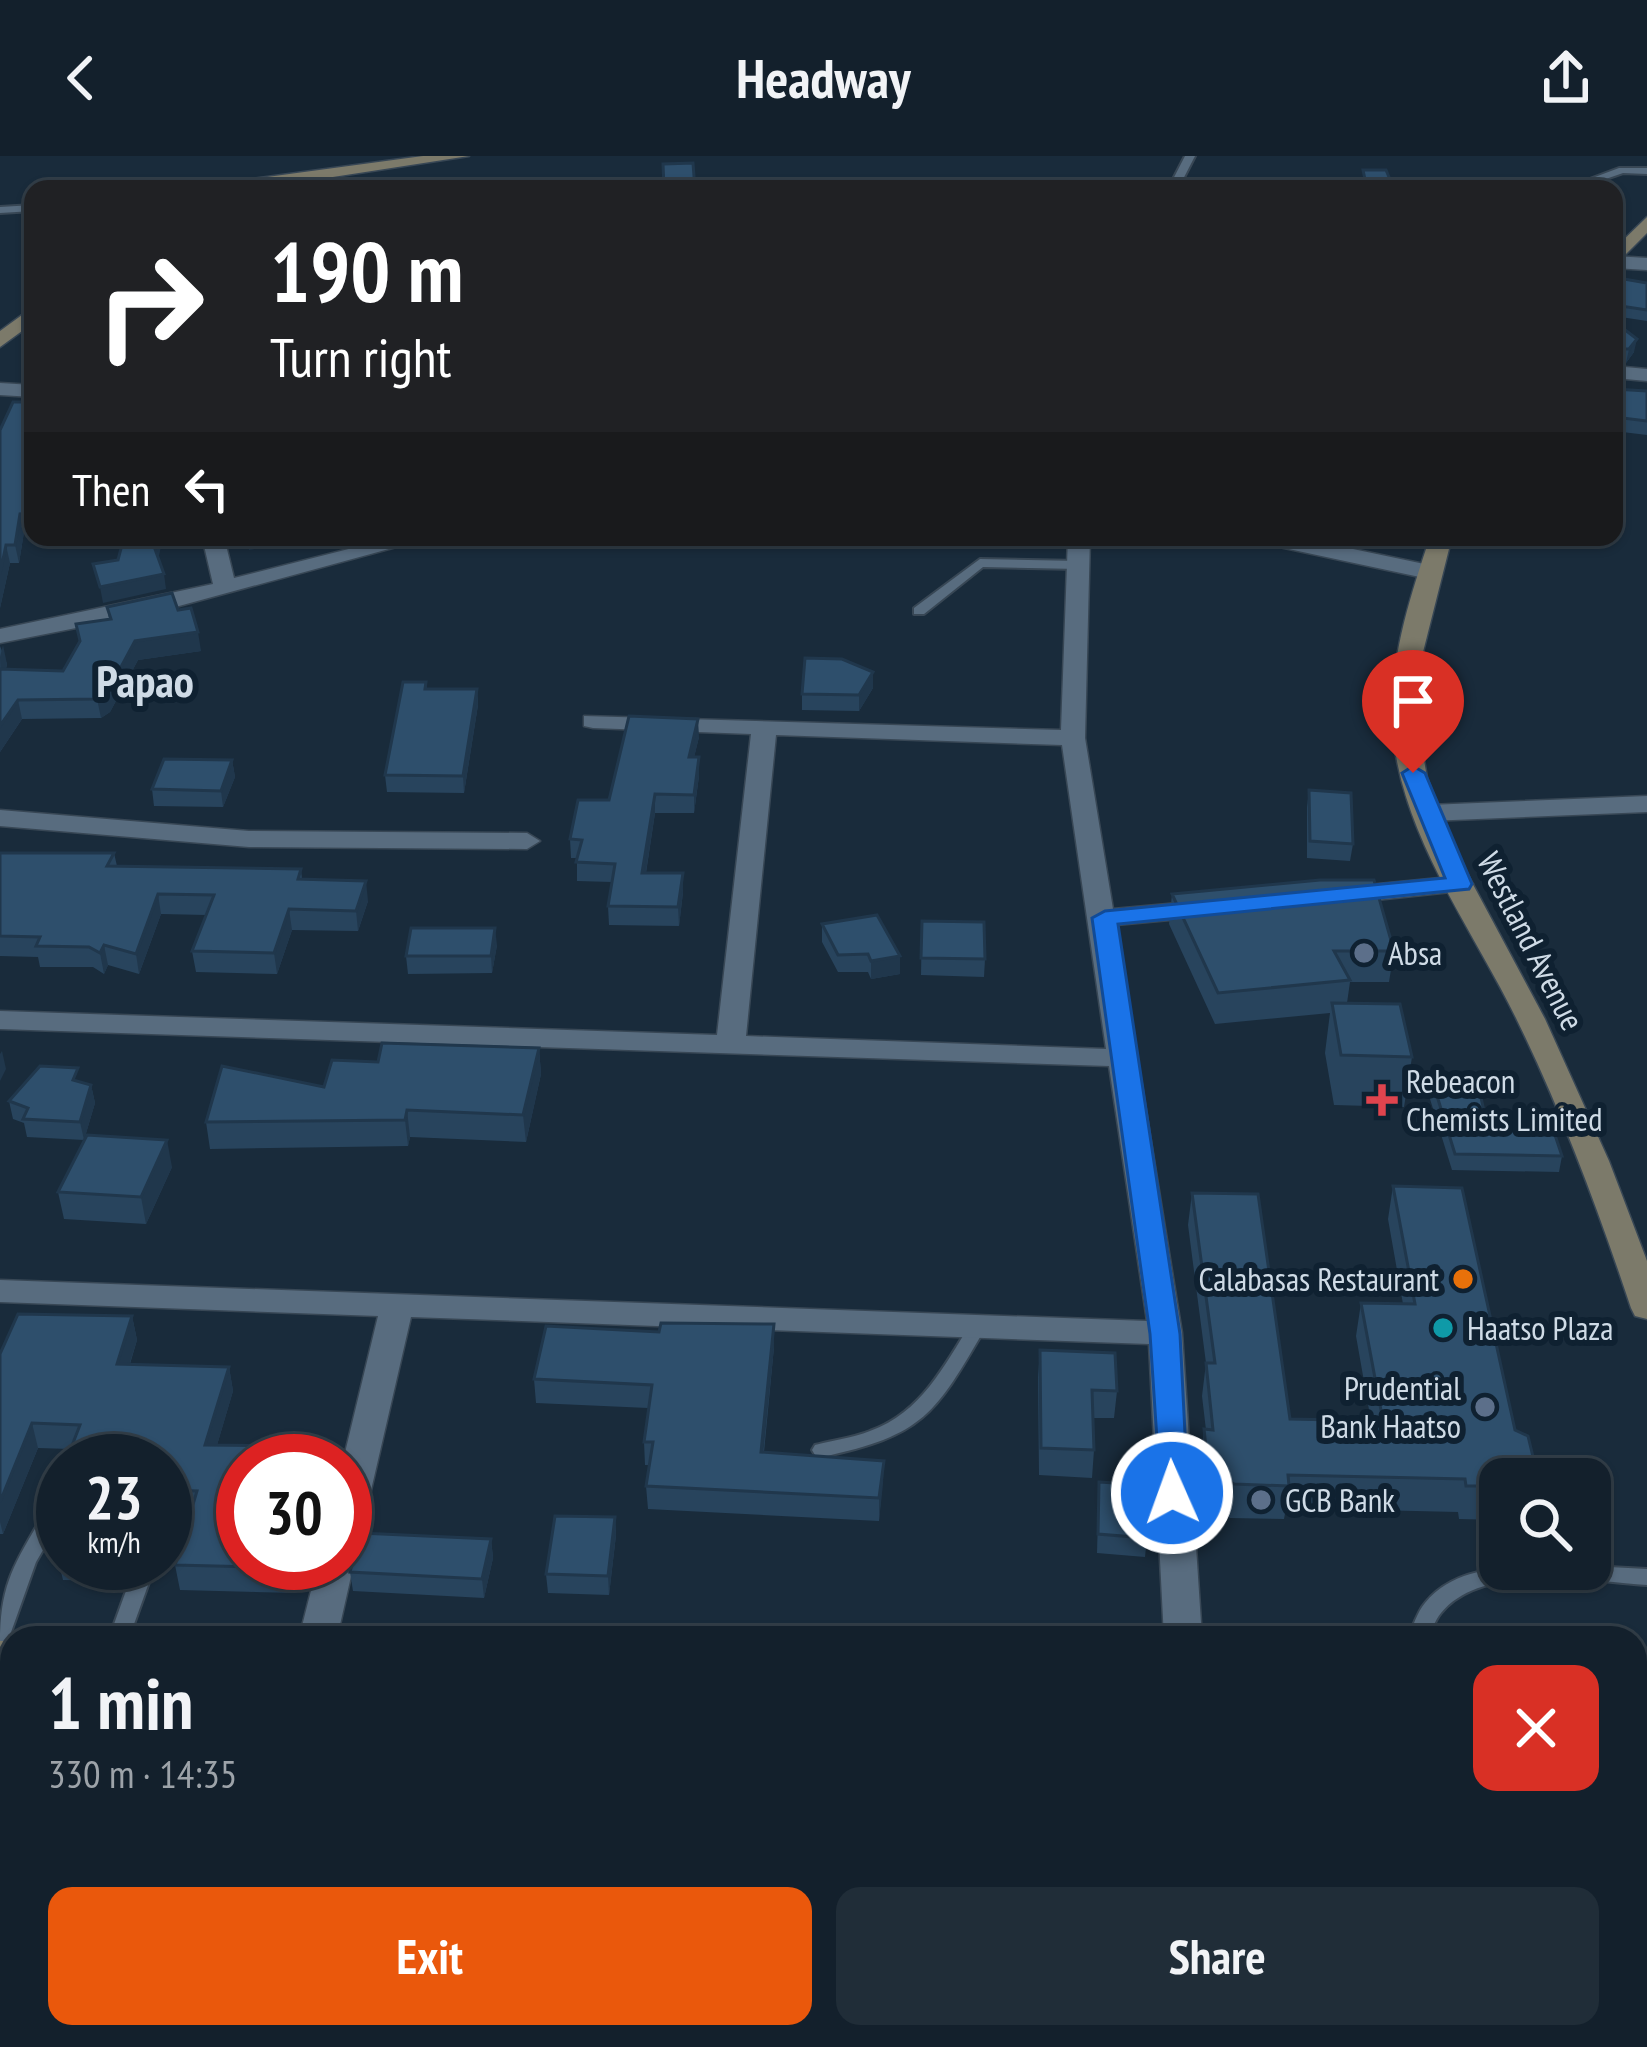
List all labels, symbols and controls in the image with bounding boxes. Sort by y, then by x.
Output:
text: Headway [736,43,911,113]
icon: back [48,45,114,111]
icon: share [1533,45,1599,111]
text: 190 m [270,216,463,325]
icon: right [72,228,228,384]
text: Turn right [270,322,451,392]
icon: left [174,456,240,522]
text: Then [72,460,150,518]
pin [1362,650,1464,773]
district label: Papao [96,651,194,709]
icon: arrive [1380,668,1446,734]
street label: Westland Avenue [1468,845,1595,1037]
place label: Absa [1388,931,1442,974]
marker: Absa [1351,940,1377,966]
place label: Rebeacon Chemists Limited [1406,1059,1603,1140]
marker: Rebeacon Chemists Limited [1369,1087,1395,1113]
place label: Calabasas Restaurant [1198,1257,1439,1300]
marker: Calabasas Restaurant [1450,1266,1476,1292]
place label: Haatso Plaza [1467,1306,1613,1349]
marker: Haatso Plaza [1430,1315,1456,1341]
place label: Prudential Bank Haatso [1320,1366,1461,1447]
marker: Prudential Bank Haatso [1472,1394,1498,1420]
position arrow [1109,1430,1235,1556]
speed limit sign: 30 [216,1434,372,1590]
text: 23 [85,1458,143,1536]
map controls [1479,1458,1611,1590]
button: search [1479,1458,1611,1590]
place label: GCB Bank [1285,1478,1395,1521]
marker: GCB Bank [1248,1487,1274,1513]
text: km/h [87,1522,141,1561]
text: 1 min [48,1656,193,1749]
button: close [1473,1665,1599,1791]
text: 330 m · 14:35 [48,1748,237,1799]
button: Exit [48,1887,812,2025]
button: Share [836,1887,1599,2025]

